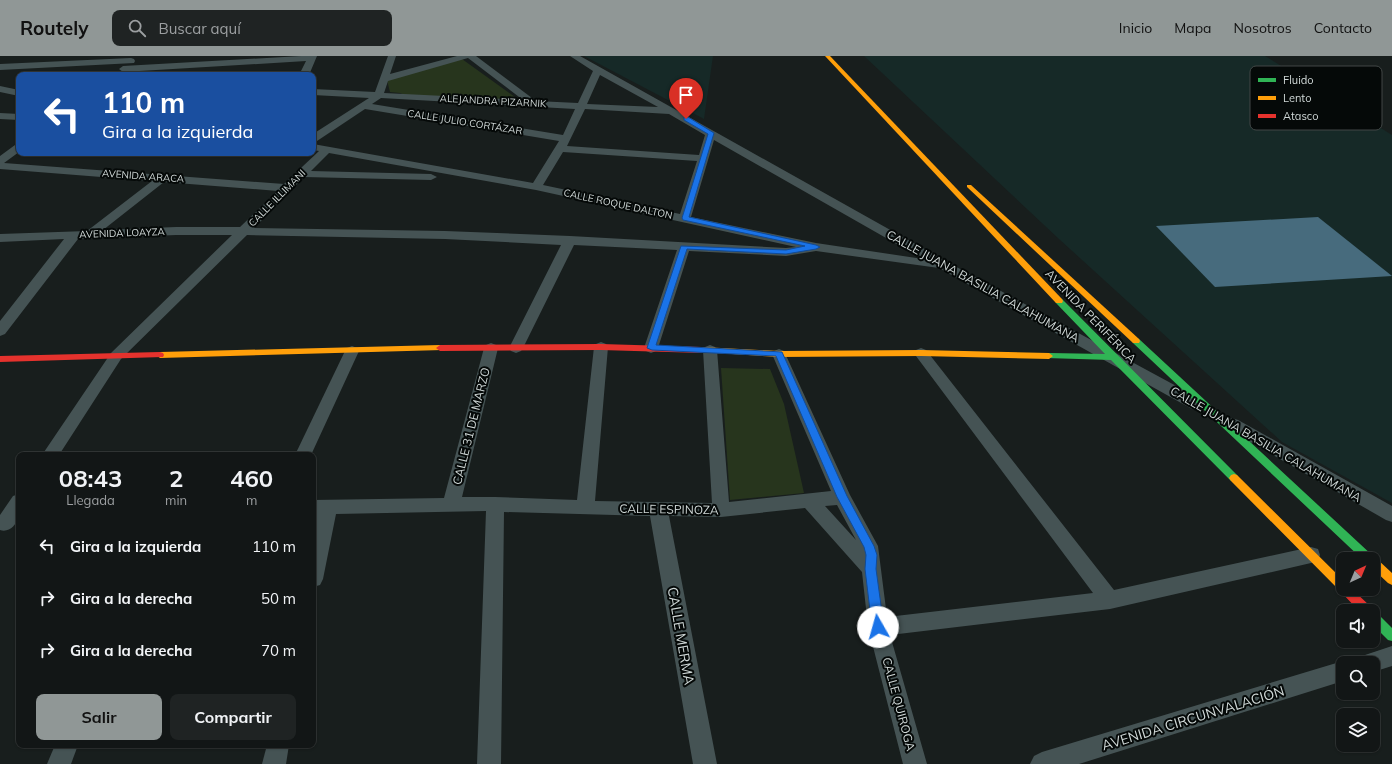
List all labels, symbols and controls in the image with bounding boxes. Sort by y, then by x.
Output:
search box [112,10,392,46]
text: Routely [20,16,88,40]
icon: search [126,17,148,39]
text: Buscar aquí [158,19,241,38]
text: Inicio [1119,19,1152,37]
text: Mapa [1174,19,1212,37]
text: Nosotros [1234,19,1292,37]
text: Contacto [1314,19,1372,37]
legend [1250,66,1382,130]
text: Fluido [1283,73,1314,87]
pin [669,78,703,119]
icon: arrive [675,84,697,106]
text: 110 m [102,85,185,120]
icon: left [36,88,88,140]
text: Lento [1283,91,1311,105]
street label: ALEJANDRA PIZARNIK [439,92,547,110]
street label: CALLE JULIO CORTÁZAR [407,106,523,138]
text: Atasco [1283,109,1318,123]
text: Gira a la izquierda [102,120,253,143]
street label: AVENIDA ARACA [101,167,185,185]
street label: CALLE ILLIMANI [246,167,308,229]
street label: CALLE ROQUE DALTON [562,186,674,222]
street label: AVENIDA LOAYZA [79,225,166,241]
street label: CALLE JUANA BASILIA CALAHUMANA [884,227,1082,346]
street label: AVENIDA PERIFÉRICA [1042,266,1140,366]
street label: CALLE 31 DE MARZO [449,366,493,486]
street label: CALLE JUANA BASILIA CALAHUMANA [1168,383,1364,505]
text: 08:43 [59,463,122,493]
text: 2 [169,463,183,493]
text: 460 [230,463,273,493]
text: Llegada [66,492,115,508]
text: min [165,492,187,508]
text: m [246,492,257,508]
street label: CALLE ESPINOZA [619,501,719,517]
icon: left [36,535,58,557]
text: Gira a la izquierda [70,537,201,556]
text: 110 m [252,537,296,556]
north arrow [1336,552,1380,596]
map controls [1336,552,1380,752]
street label: CALLE MERMA [664,586,699,687]
icon: right [36,587,58,609]
text: Gira a la derecha [70,589,192,608]
text: 50 m [261,589,296,608]
button: sound [1336,604,1380,648]
position arrow [857,606,899,648]
icon: right [36,639,58,661]
text: Gira a la derecha [70,641,192,660]
text: 70 m [261,641,296,660]
street label: CALLE QUIROGA [879,656,919,753]
button: search [1336,656,1380,700]
street label: AVENIDA CIRCUNVALACIÓN [1099,682,1287,754]
button: Salir [36,694,162,740]
button: Compartir [170,694,296,740]
button: layers [1336,708,1380,752]

